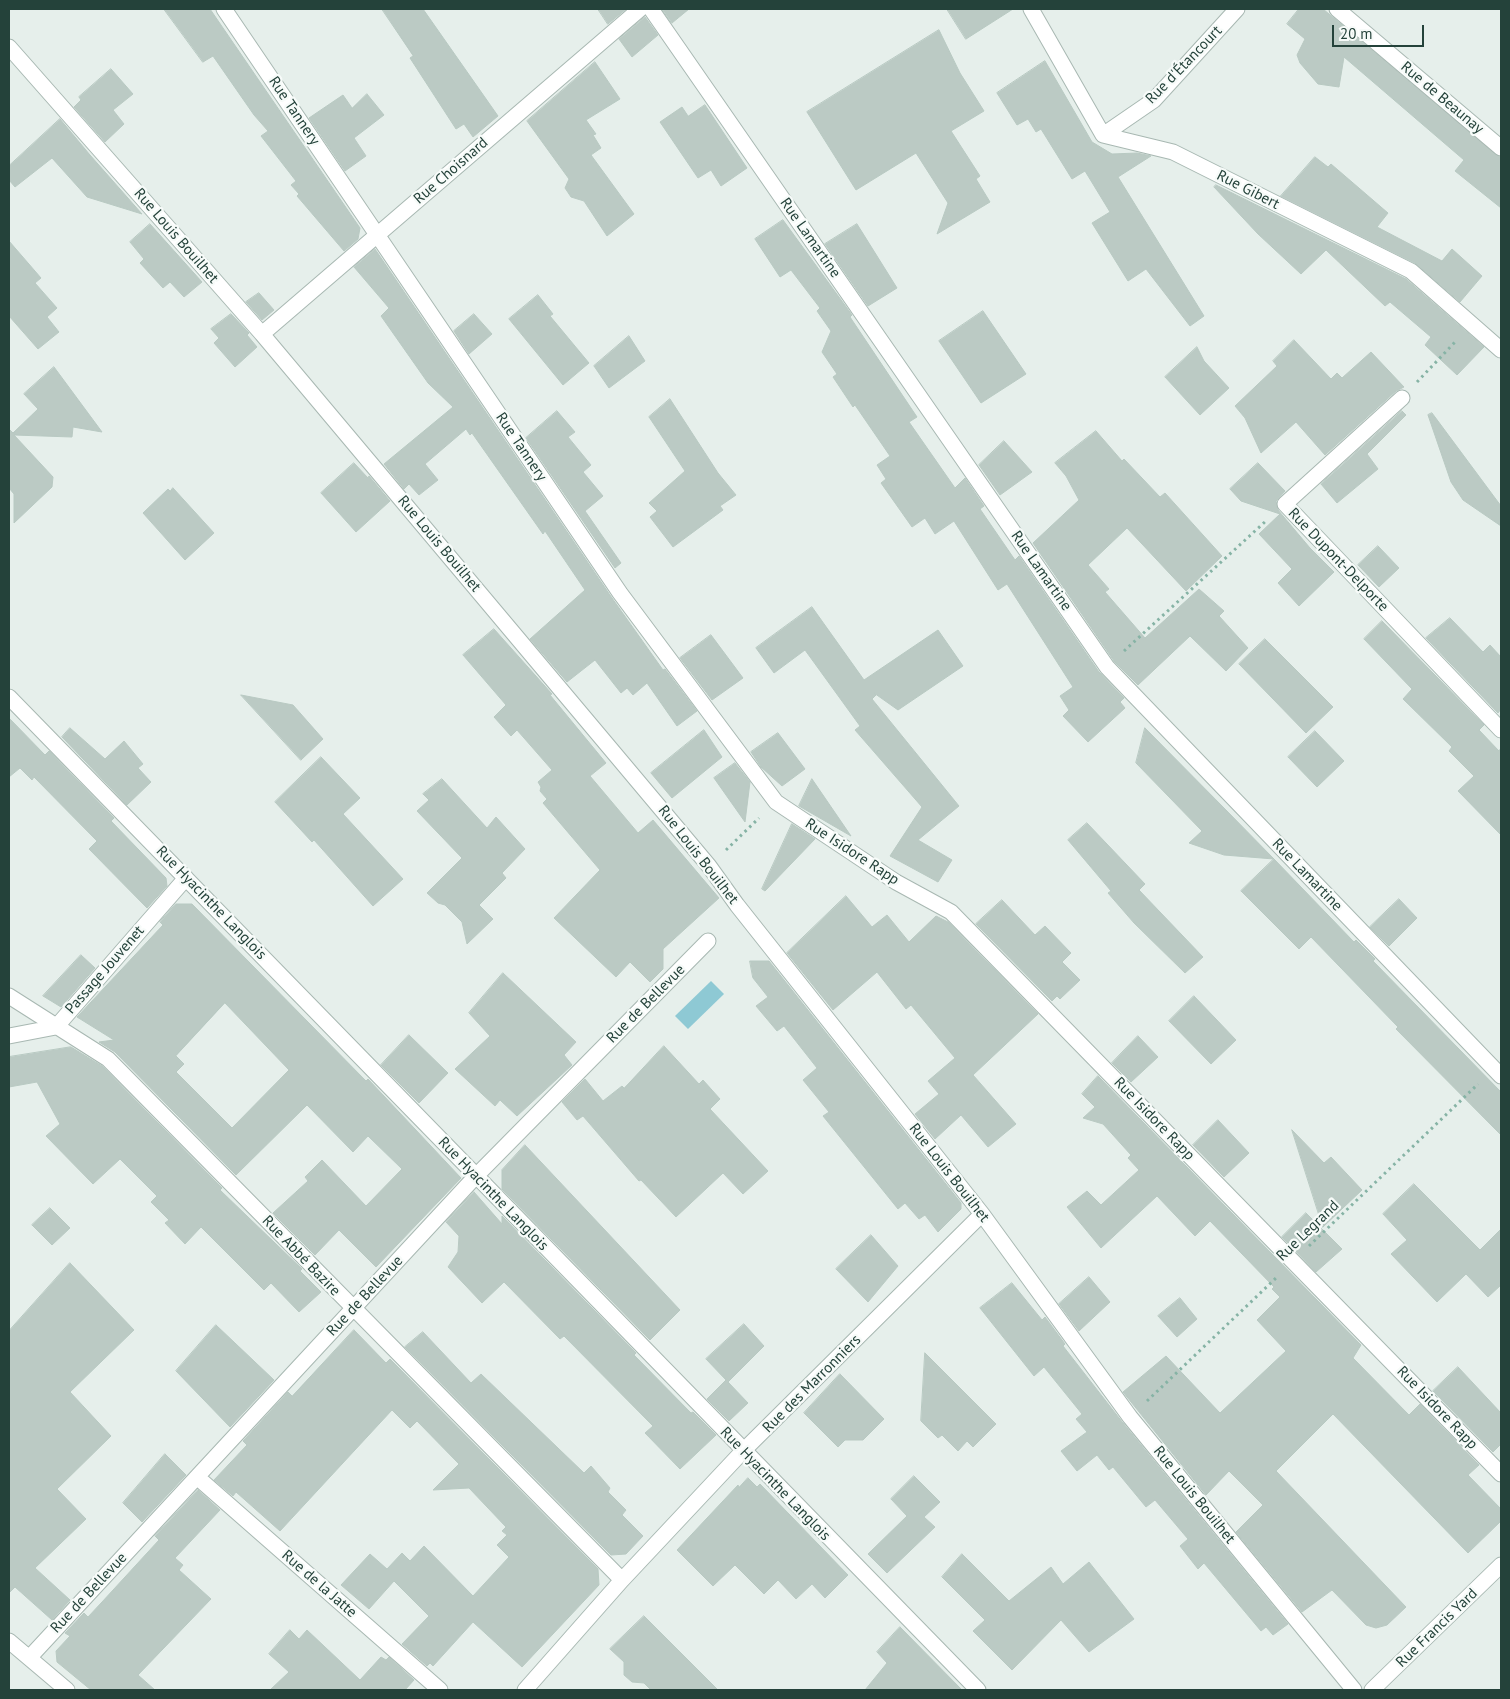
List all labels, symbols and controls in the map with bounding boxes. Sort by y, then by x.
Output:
scale bar [1335,15,1428,47]
street label: Rue d'Étancourt [1142,22,1226,108]
text: 20 m [1340,24,1373,43]
street label: Rue de Beaunay [1397,58,1487,138]
street label: Rue Tannery [265,73,323,149]
street label: Rue Choisnard [410,134,492,208]
street label: Rue Gibert [1214,167,1282,213]
street label: Rue Louis Bouilhet [130,185,222,287]
street label: Rue Lamartine [776,195,844,281]
street label: Rue Tannery [492,409,550,485]
street label: Rue Louis Bouilhet [394,492,484,596]
street label: Rue Dupont-Delporte [1284,505,1392,615]
street label: Rue Lamartine [1007,528,1075,614]
street label: Rue Louis Bouilhet [654,802,742,908]
street label: Rue Isidore Rapp [802,815,902,889]
street label: Rue Lamartine [1268,835,1346,915]
street label: Rue Hyacinthe Langlois [152,843,270,963]
street label: Passage Jouvenet [62,922,148,1018]
street label: Rue de Bellevue [603,961,689,1047]
street label: Rue Isidore Rapp [1110,1074,1198,1164]
street label: Rue Louis Bouilhet [905,1120,993,1226]
street label: Rue Hyacinthe Langlois [434,1134,552,1254]
street label: Rue Legrand [1273,1197,1343,1265]
street label: Rue Abbé Bazire [258,1212,344,1300]
street label: Rue de Bellevue [323,1252,407,1340]
street label: Rue des Marronniers [759,1331,865,1437]
street label: Rue Isidore Rapp [1393,1363,1481,1453]
street label: Rue Hyacinthe Langlois [716,1424,834,1544]
street label: Rue Louis Bouilhet [1149,1443,1239,1547]
street label: Rue de la Jatte [278,1547,360,1621]
street label: Rue de Bellevue [47,1549,131,1637]
street label: Rue Francis Yard [1393,1585,1481,1671]

